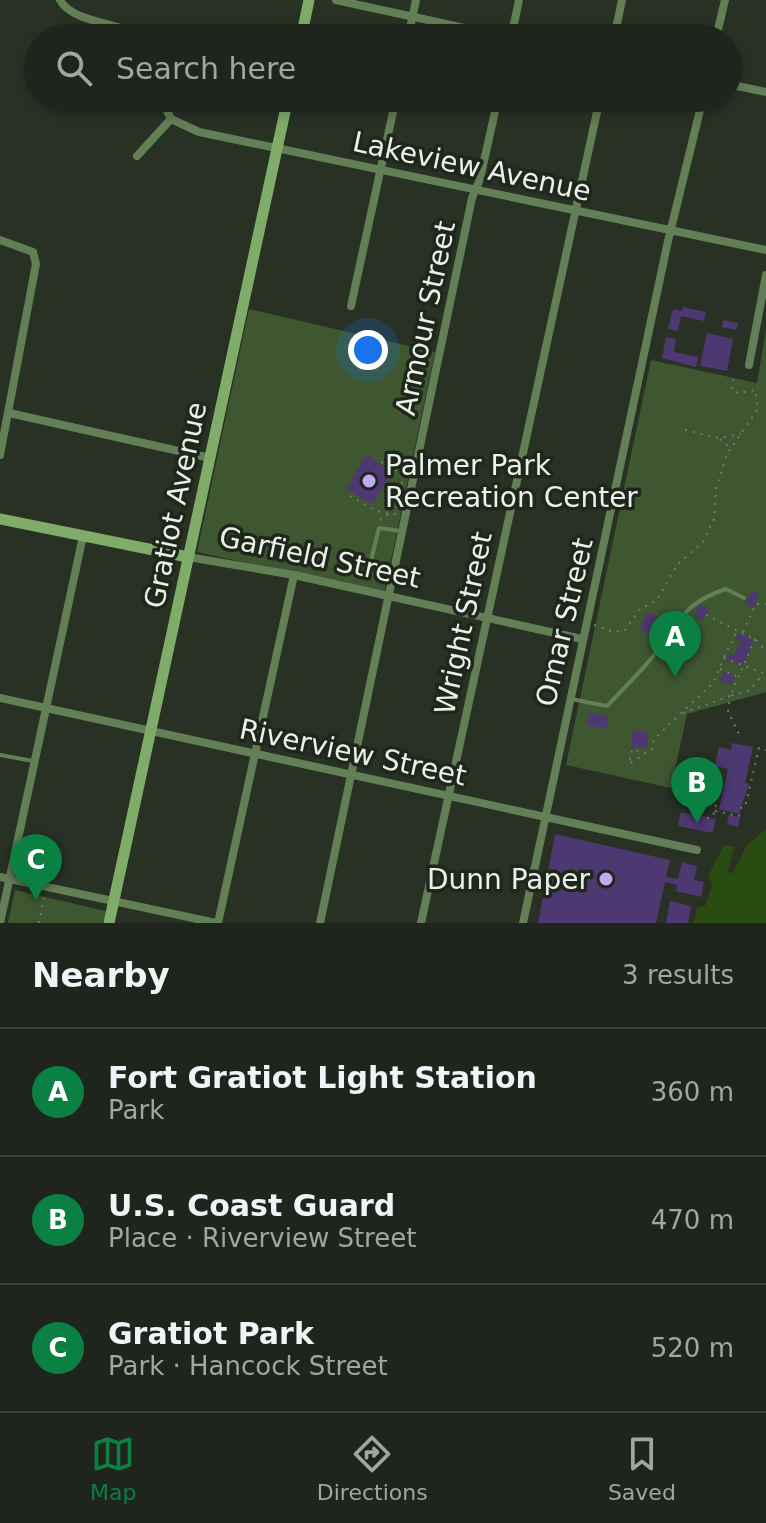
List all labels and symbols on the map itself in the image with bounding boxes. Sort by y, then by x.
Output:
street label: Lakeview Avenue [350,125,594,208]
street label: Armour Street [389,218,462,418]
your location [348,330,388,370]
street label: Gratiot Avenue [138,399,213,611]
place label: Palmer Park Recreation Center [385,449,638,514]
marker: Palmer Park Recreation Center [360,472,378,490]
street label: Garfield Street [216,520,423,595]
street label: Wright Street [428,529,499,718]
street label: Omar Street [529,535,600,710]
pin: A [649,611,701,677]
street label: Riverview Street [236,712,469,793]
pin: B [671,757,723,823]
pin: C [10,834,62,900]
place label: Dunn Paper [427,863,590,896]
marker: Dunn Paper [597,870,615,888]

